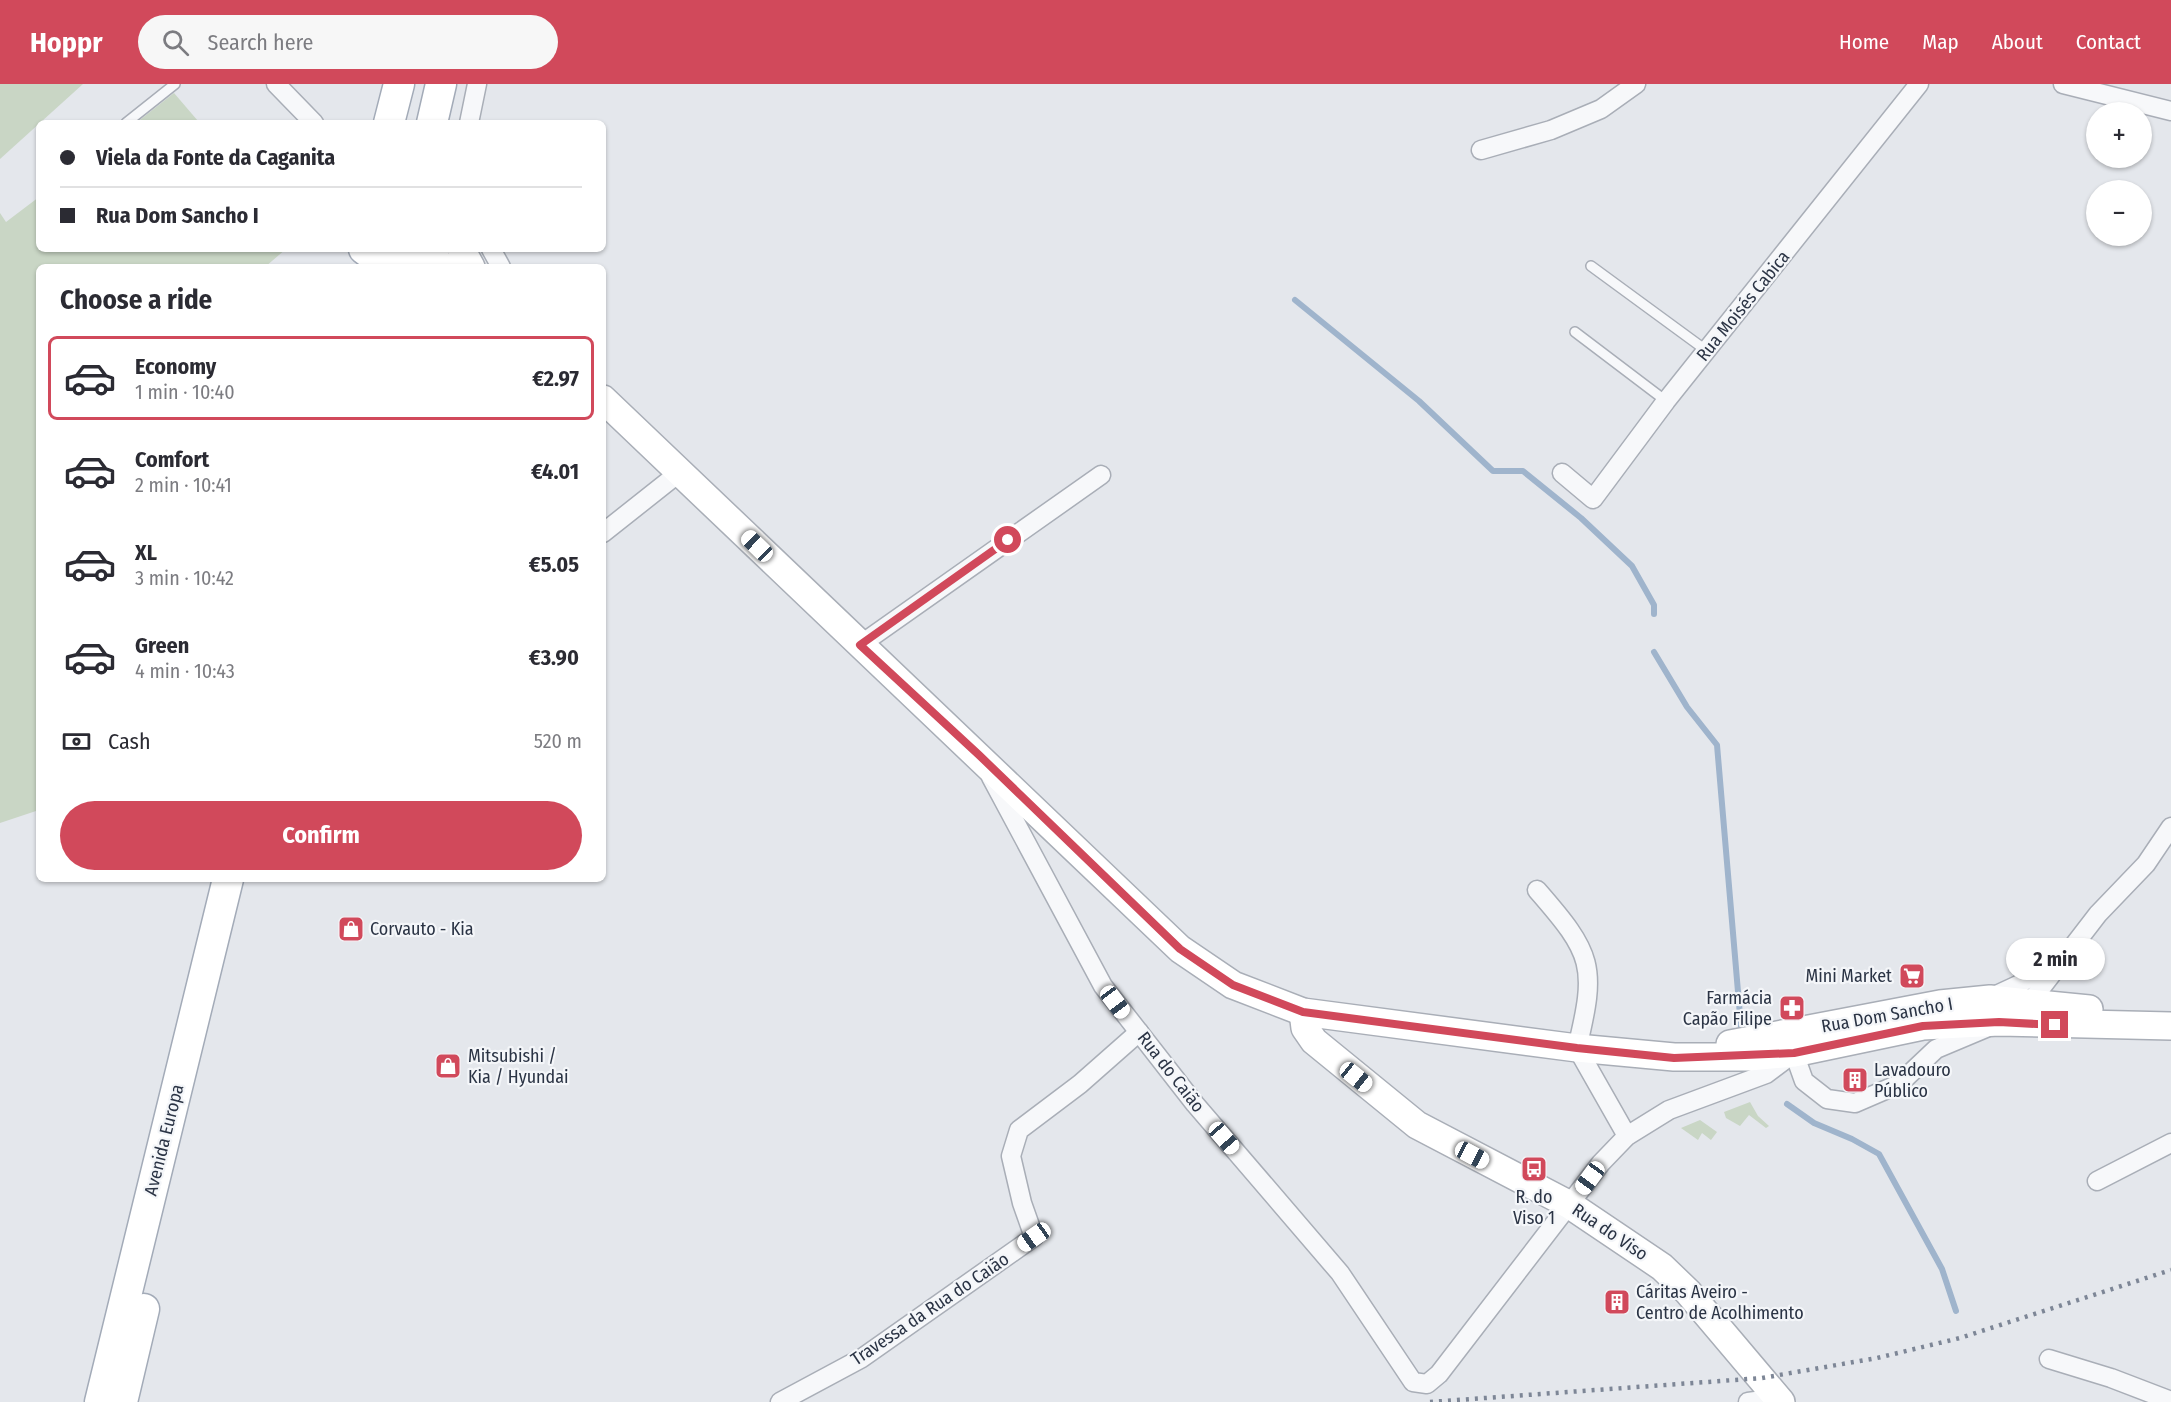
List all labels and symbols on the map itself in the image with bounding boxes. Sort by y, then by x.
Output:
street label: Rua Moisés Cabica [1692,246,1794,366]
route start [994,526,1021,553]
car [738,527,776,565]
shop icon: Corvauto - Kia [336,914,366,944]
place label: Corvauto - Kia [370,918,474,940]
callout: 2 min [2006,938,2104,980]
supermarket icon: Mini Market [1897,961,1927,991]
place label: Mini Market [1806,965,1892,987]
car [1097,982,1133,1022]
place label: Farmácia Capão Filipe [1683,987,1772,1030]
pharmacy icon: Farmácia Capão Filipe [1777,993,1807,1023]
street label: Rua Dom Sancho I [1820,993,1954,1037]
route end [2041,1011,2068,1038]
street label: Rua do Caião [1133,1027,1209,1117]
place label: Mitsubishi / Kia / Hyundai [468,1045,569,1088]
shop icon: Mitsubishi / Kia / Hyundai [433,1051,463,1081]
car [1336,1059,1376,1095]
place label: Lavadouro Público [1874,1059,1951,1102]
building icon: Lavadouro Público [1840,1065,1870,1095]
street label: Avenida Europa [140,1082,189,1198]
car [1205,1119,1243,1157]
car [1452,1139,1492,1171]
bus stop icon: R. do Viso 1 [1519,1154,1549,1184]
car [1572,1158,1608,1198]
place label: R. do Viso 1 [1513,1186,1555,1229]
street label: Rua do Viso [1568,1199,1652,1265]
car [1014,1219,1054,1255]
street label: Travessa da Rua do Caião [847,1248,1013,1370]
place label: Cáritas Aveiro - Centro de Acolhimento [1636,1281,1804,1324]
building icon: Cáritas Aveiro - Centro de Acolhimento [1602,1287,1632,1317]

